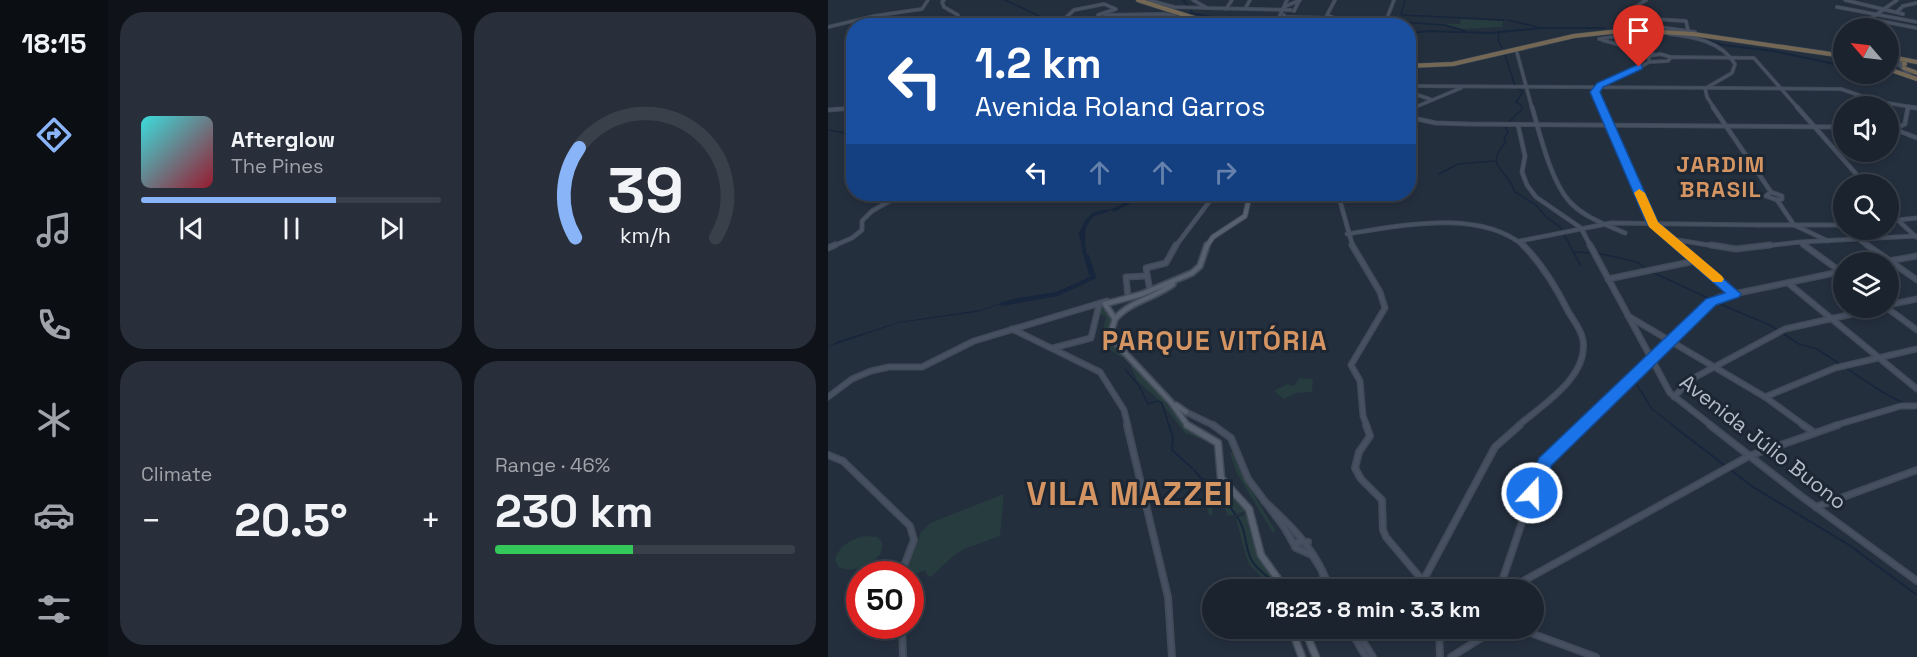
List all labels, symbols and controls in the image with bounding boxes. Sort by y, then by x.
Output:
pin [1613,5,1664,67]
icon: arrive [1622,14,1655,47]
north arrow [1833,18,1899,84]
map controls [1833,18,1899,318]
text: 18:15 [22,26,86,61]
text: 1.2 km [975,37,1102,90]
icon: left [876,42,954,120]
text: Avenida Roland Garros [975,89,1265,124]
button: sound [1833,96,1899,162]
icon: directions [33,114,75,156]
text: Afterglow [231,125,335,153]
district label: JARDIM BRASIL [1676,150,1766,203]
text: 39 [607,151,683,230]
text: The Pines [231,153,324,179]
icon: left [1020,156,1053,189]
icon: ahead [1083,156,1116,189]
icon: ahead [1146,156,1179,189]
icon: right [1209,156,1242,189]
button: search [1833,174,1899,240]
icon: music [33,209,75,251]
icon: previous [175,212,208,245]
icon: pause [275,212,308,245]
icon: next [375,212,408,245]
text: km/h [619,222,671,249]
button: layers [1833,252,1899,318]
icon: phone [33,304,75,346]
district label: PARQUE VITÓRIA [1102,323,1328,358]
street label: Avenida Júlio Buono [1675,368,1852,515]
icon: climate [33,399,75,441]
text: Range · 46% [495,452,610,478]
text: Climate [141,461,212,487]
position arrow [1500,461,1564,525]
district label: VILA MAZZEI [1026,473,1234,515]
text: 230 km [495,483,654,540]
text: 20.5° [234,492,348,549]
icon: car [33,494,75,536]
text: − [141,500,161,542]
text: + [421,500,441,542]
speed limit sign: 50 [846,561,924,639]
icon: filters [33,588,75,630]
text: 18:23 · 8 min · 3.3 km [1265,595,1481,623]

